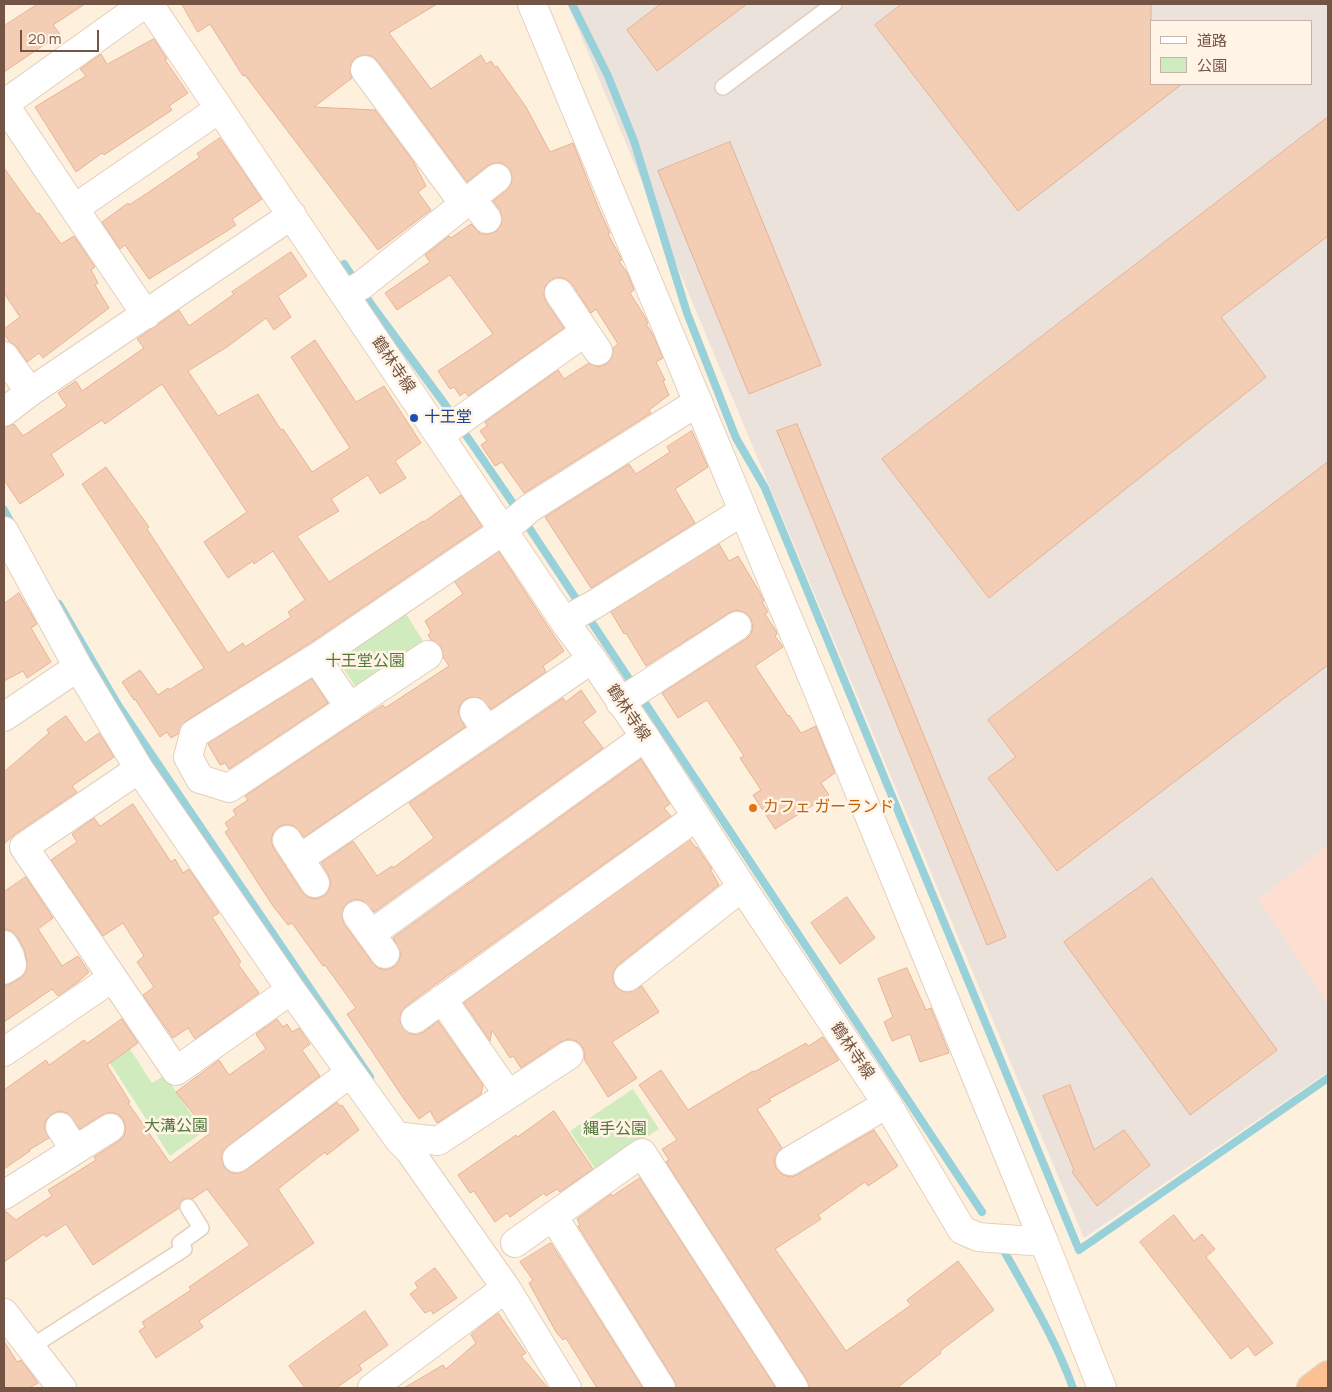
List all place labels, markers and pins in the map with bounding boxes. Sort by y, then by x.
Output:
place label: 十王堂 [424,408,472,428]
marker: 十王堂 [408,412,420,424]
place label: カフェ ガーランド [763,798,894,818]
marker: カフェ ガーランド [747,802,759,814]

